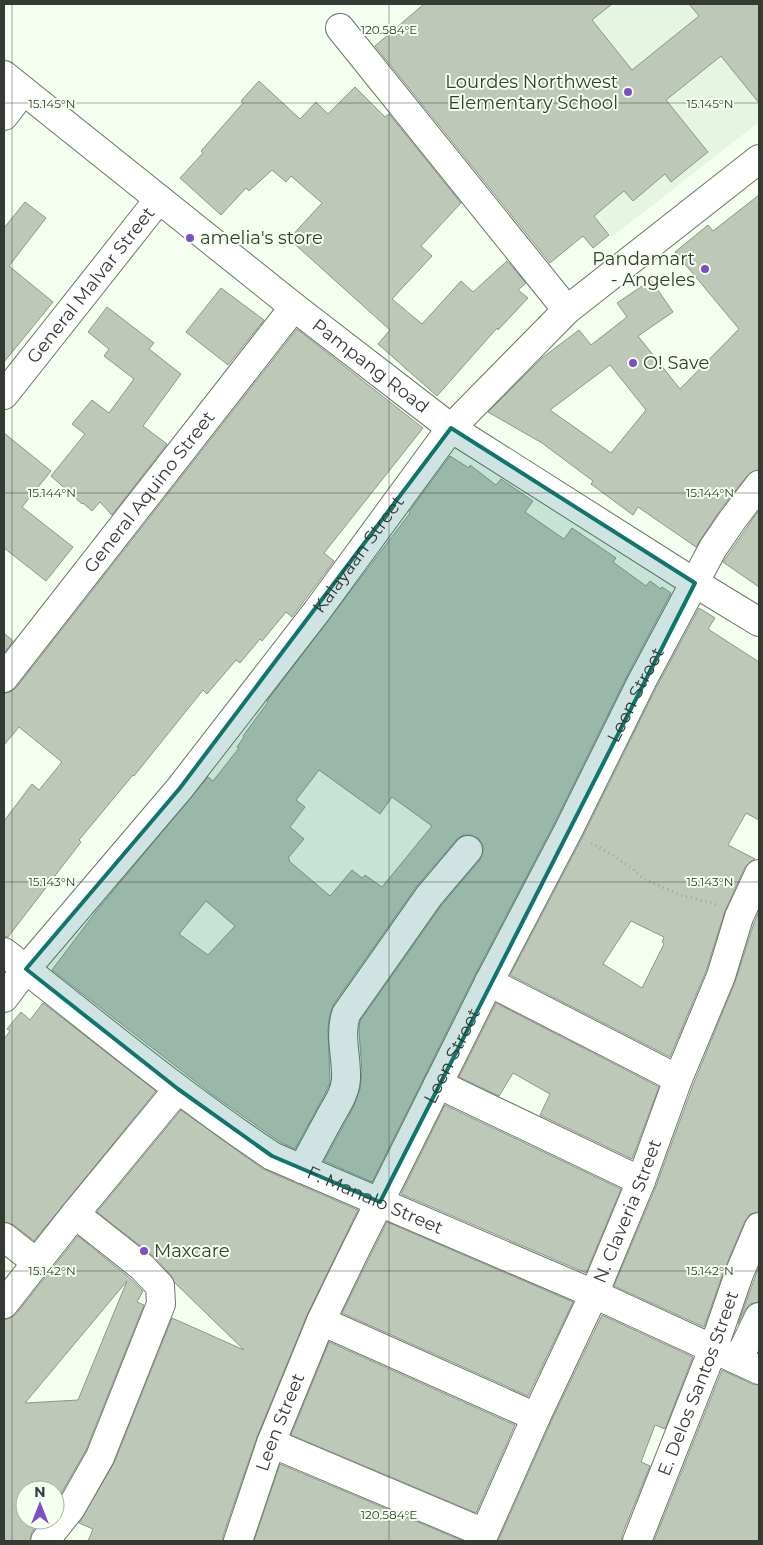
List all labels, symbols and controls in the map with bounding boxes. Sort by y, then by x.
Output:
text: 120.584°E [361,22,417,37]
place label: Lourdes Northwest Elementary School [445,71,618,114]
marker: Lourdes Northwest Elementary School [622,86,634,98]
text: 15.145°N [28,96,76,111]
text: 15.145°N [686,96,734,111]
street label: General Malvar Street [22,202,160,368]
place label: amelia's store [200,227,323,249]
marker: amelia's store [184,232,196,244]
place label: Pandamart - Angeles [592,248,695,291]
marker: Pandamart - Angeles [699,263,711,275]
street label: Pampang Road [308,314,433,418]
place label: O! Save [643,352,709,374]
marker: O! Save [627,357,639,369]
street label: General Aquino Street [79,407,219,577]
text: 15.144°N [28,485,76,500]
text: 15.144°N [686,485,734,500]
street label: Kalayaan Street [308,491,409,618]
street label: Leen Street [602,644,669,746]
text: 15.143°N [29,874,75,889]
text: 15.143°N [687,874,733,889]
street label: Leen Street [419,1005,485,1107]
street label: N. Claveria Street [589,1136,666,1287]
street label: F. Manalo Street [304,1161,446,1239]
place label: Maxcare [154,1240,230,1262]
marker: Maxcare [138,1245,150,1257]
text: 15.142°N [28,1263,76,1278]
text: 15.142°N [686,1263,734,1278]
street label: E. Delos Santos Street [653,1288,743,1479]
street label: Leen Street [251,1370,309,1474]
north arrow [15,1480,65,1530]
text: N [34,1483,46,1501]
text: 120.584°E [361,1507,417,1522]

